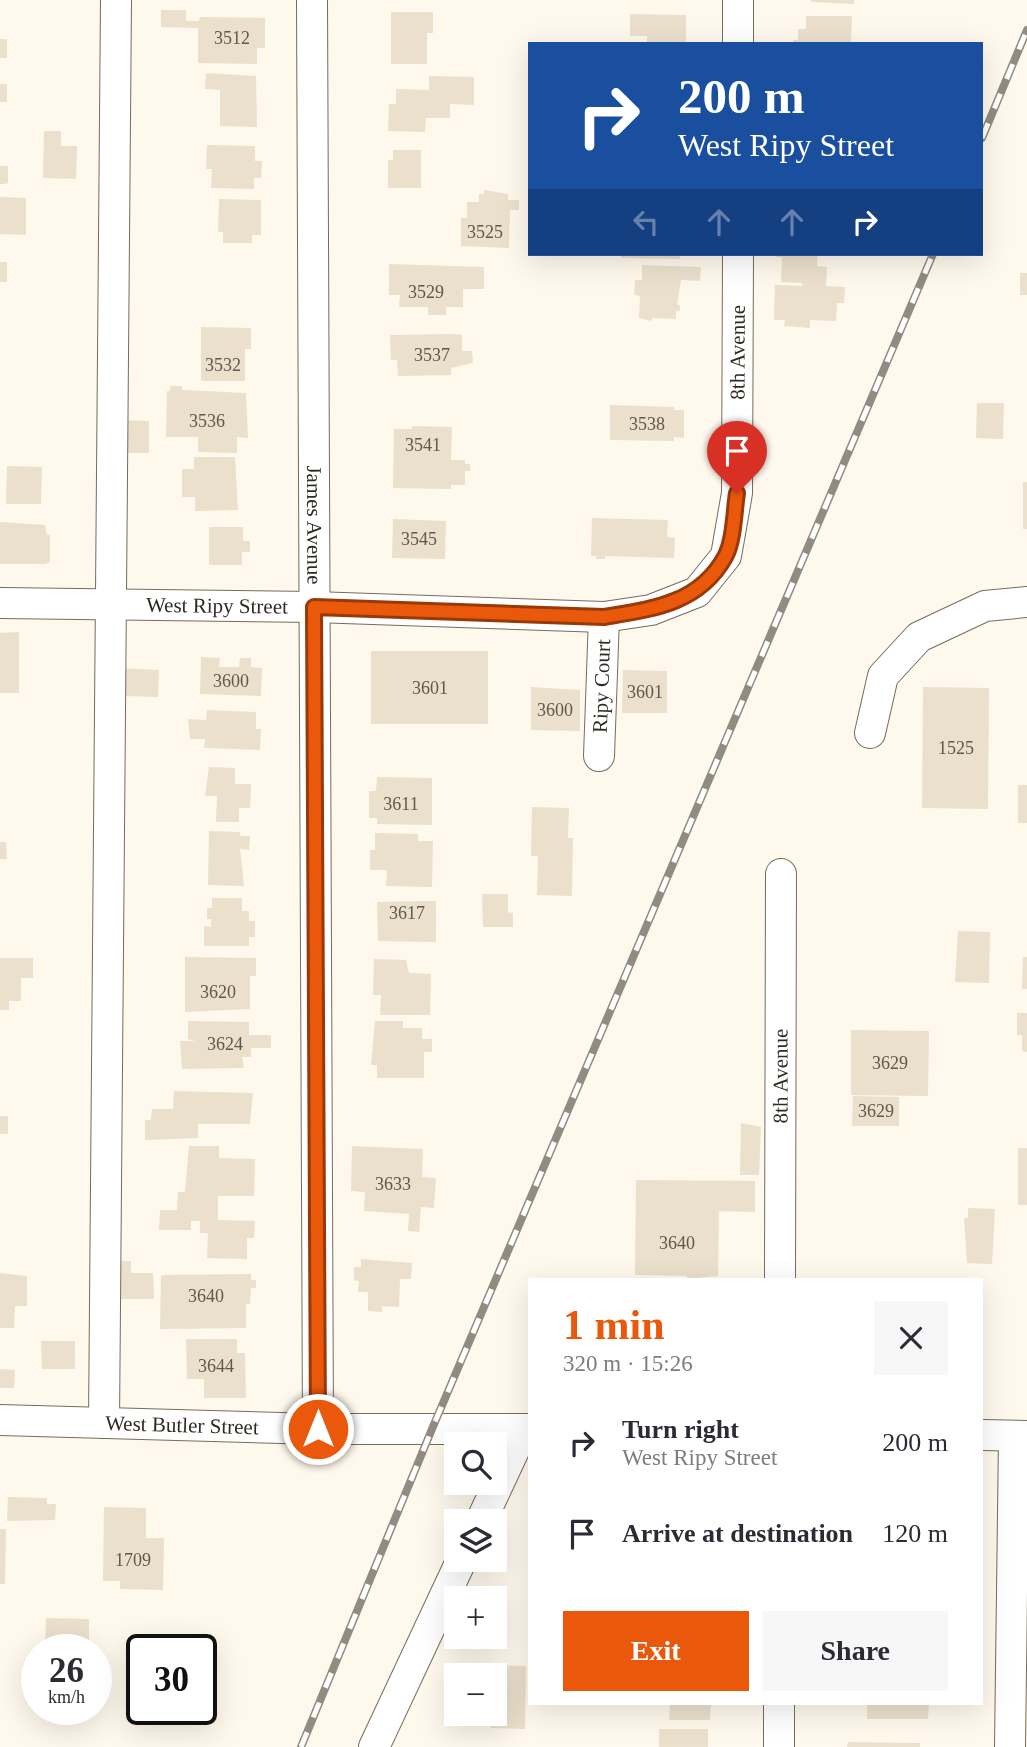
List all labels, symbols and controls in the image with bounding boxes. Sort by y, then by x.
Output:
house number: 3512 [214,28,250,48]
text: 200 m [678,69,805,124]
icon: right [563,70,654,161]
text: West Ripy Street [678,127,894,163]
icon: left [627,203,665,241]
icon: ahead [700,203,738,241]
icon: ahead [773,203,811,241]
icon: right [846,203,884,241]
house number: 3525 [467,222,503,242]
house number: 3529 [408,282,444,302]
street label: 8th Avenue [725,305,750,400]
house number: 3537 [414,345,450,365]
house number: 3532 [205,355,241,375]
house number: 3536 [189,411,225,431]
house number: 3538 [629,414,665,434]
pin [707,421,767,493]
icon: arrive [718,432,756,470]
house number: 3541 [405,435,441,455]
street label: James Avenue [302,465,326,585]
house number: 3545 [401,529,437,549]
street label: West Ripy Street [146,593,288,619]
street label: Ripy Court [588,639,615,733]
house number: 3600 [213,671,249,691]
house number: 3601 [412,678,448,698]
house number: 3601 [627,682,663,702]
house number: 3600 [537,700,573,720]
house number: 1525 [938,738,974,758]
house number: 3611 [383,794,419,814]
house number: 3617 [389,903,425,923]
house number: 3620 [200,982,236,1002]
street label: 8th Avenue [768,1029,793,1123]
house number: 3624 [207,1034,243,1054]
house number: 3629 [872,1053,908,1073]
house number: 3629 [858,1101,894,1121]
house number: 3633 [375,1174,411,1194]
house number: 3640 [659,1233,695,1253]
house number: 3640 [188,1286,224,1306]
button: close [874,1301,948,1375]
text: 1 min [563,1302,665,1348]
text: 320 m · 15:26 [563,1351,693,1376]
house number: 3644 [198,1356,234,1376]
position arrow [281,1392,355,1466]
street label: West Butler Street [105,1411,259,1439]
text: Turn right [622,1415,739,1444]
icon: right [563,1424,601,1462]
text: 200 m [882,1428,948,1457]
map controls [444,1432,507,1726]
button: search [444,1432,507,1495]
text: West Ripy Street [622,1445,777,1470]
button: layers [444,1509,507,1572]
icon: arrive [563,1515,601,1553]
text: Arrive at destination [622,1519,853,1548]
text: 120 m [882,1519,948,1548]
house number: 1709 [115,1550,151,1570]
button: + [444,1586,507,1649]
button: Exit [563,1611,749,1691]
button: Share [763,1611,948,1691]
speed limit sign: 30 [126,1634,217,1725]
text: 26 [49,1651,84,1690]
button: − [444,1663,507,1726]
text: km/h [48,1687,85,1707]

